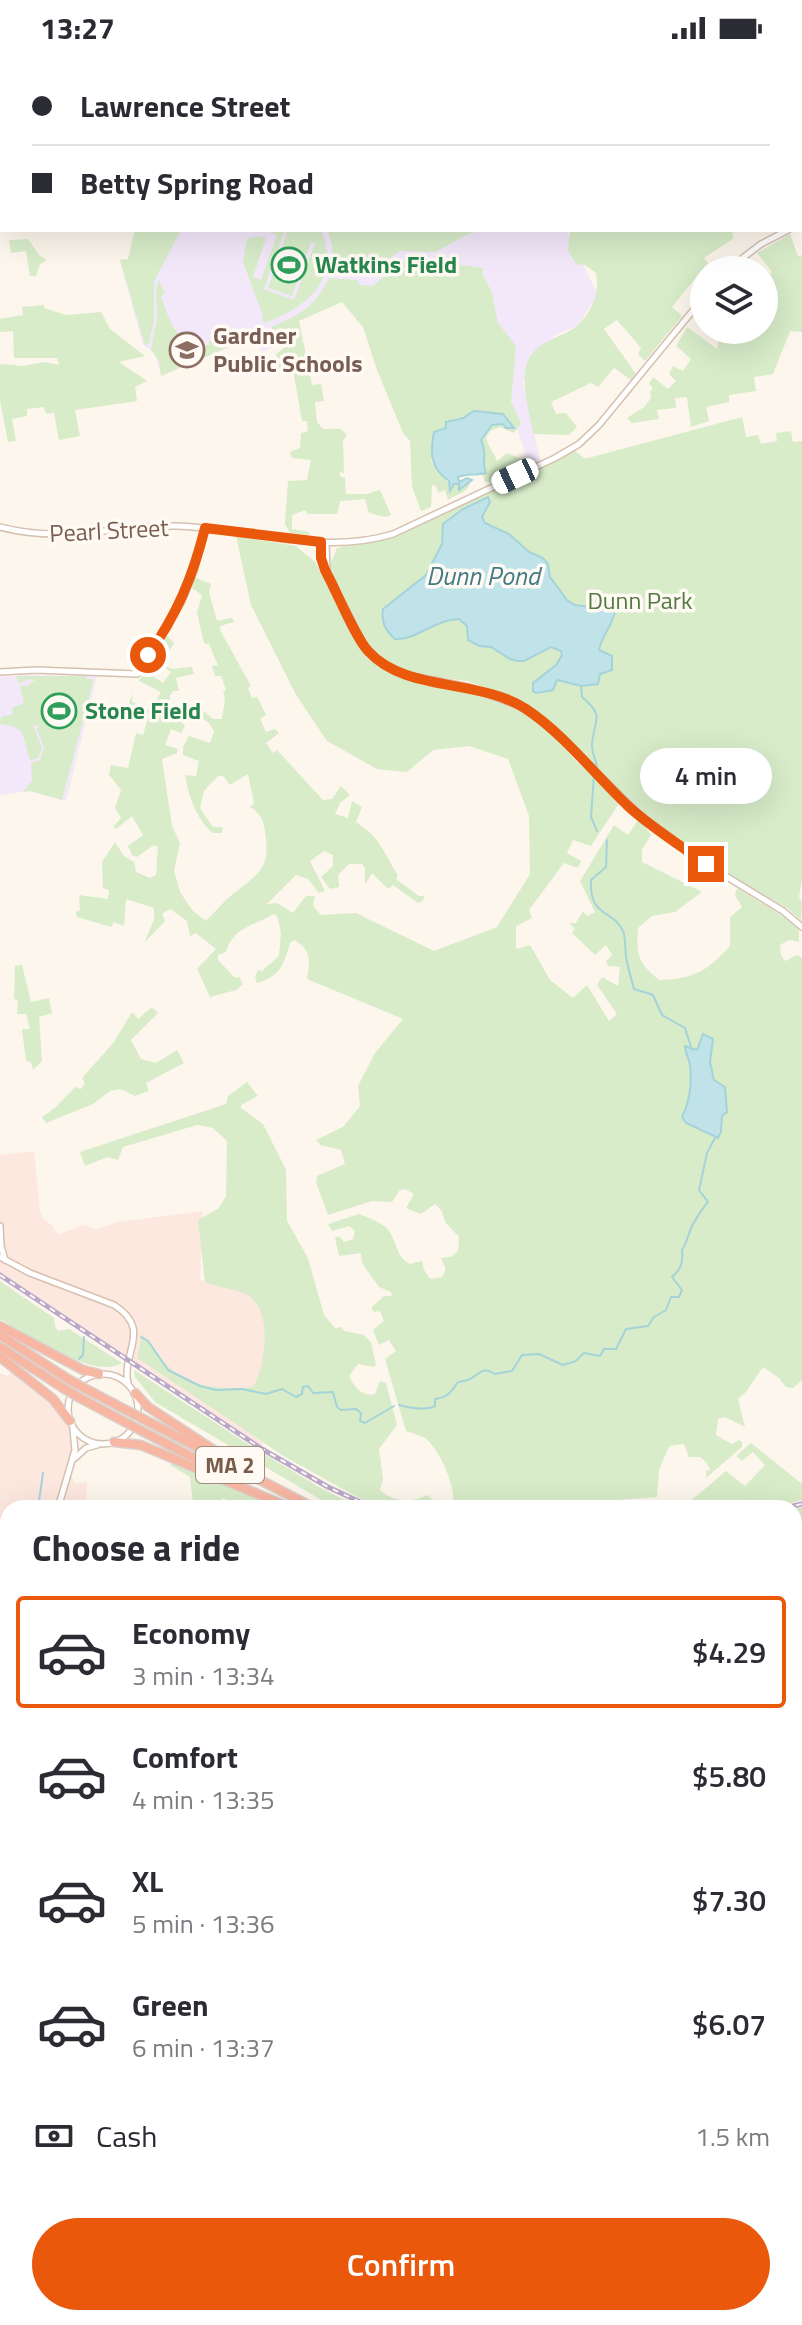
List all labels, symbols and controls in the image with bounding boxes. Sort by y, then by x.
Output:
text: 13:27 [40,5,115,51]
text: Lawrence Street [80,83,291,129]
text: Betty Spring Road [80,160,314,206]
sports icon: Watkins Field [270,246,308,284]
place label: Watkins Field [315,246,457,282]
map controls [690,256,778,344]
button: layers [690,256,778,344]
place label: Gardner Public Schools [213,317,363,381]
school or university icon: Gardner Public Schools [168,331,206,369]
car [488,455,542,497]
street label: Pearl Street [48,509,170,551]
water label: Dunn Pond [426,556,543,595]
park label: Dunn Park [587,582,693,618]
route start [130,637,166,673]
sports icon: Stone Field [40,692,78,730]
place label: Stone Field [85,692,201,728]
callout: 4 min [640,748,772,804]
text: 4 min [675,756,737,795]
route end [688,846,724,882]
road number: MA 2 [196,1447,264,1483]
text: Choose a ride [32,1520,240,1575]
text: Economy [132,1610,250,1656]
icon: car [36,1616,108,1688]
text: $4.29 [692,1629,766,1675]
text: 3 min · 13:34 [132,1656,275,1695]
text: Comfort [132,1734,238,1780]
icon: car [36,1740,108,1812]
text: $5.80 [692,1753,766,1799]
text: 4 min · 13:35 [132,1780,275,1819]
text: XL [132,1858,163,1904]
icon: car [36,1864,108,1936]
text: $7.30 [692,1877,766,1923]
text: 5 min · 13:36 [132,1904,275,1943]
text: Green [132,1982,209,2028]
icon: car [36,1988,108,2060]
text: $6.07 [692,2001,766,2047]
text: 6 min · 13:37 [132,2028,275,2067]
text: Cash [96,2113,157,2159]
icon: cash [32,2114,76,2158]
text: 1.5 km [695,2117,770,2156]
button: Confirm [32,2218,770,2310]

